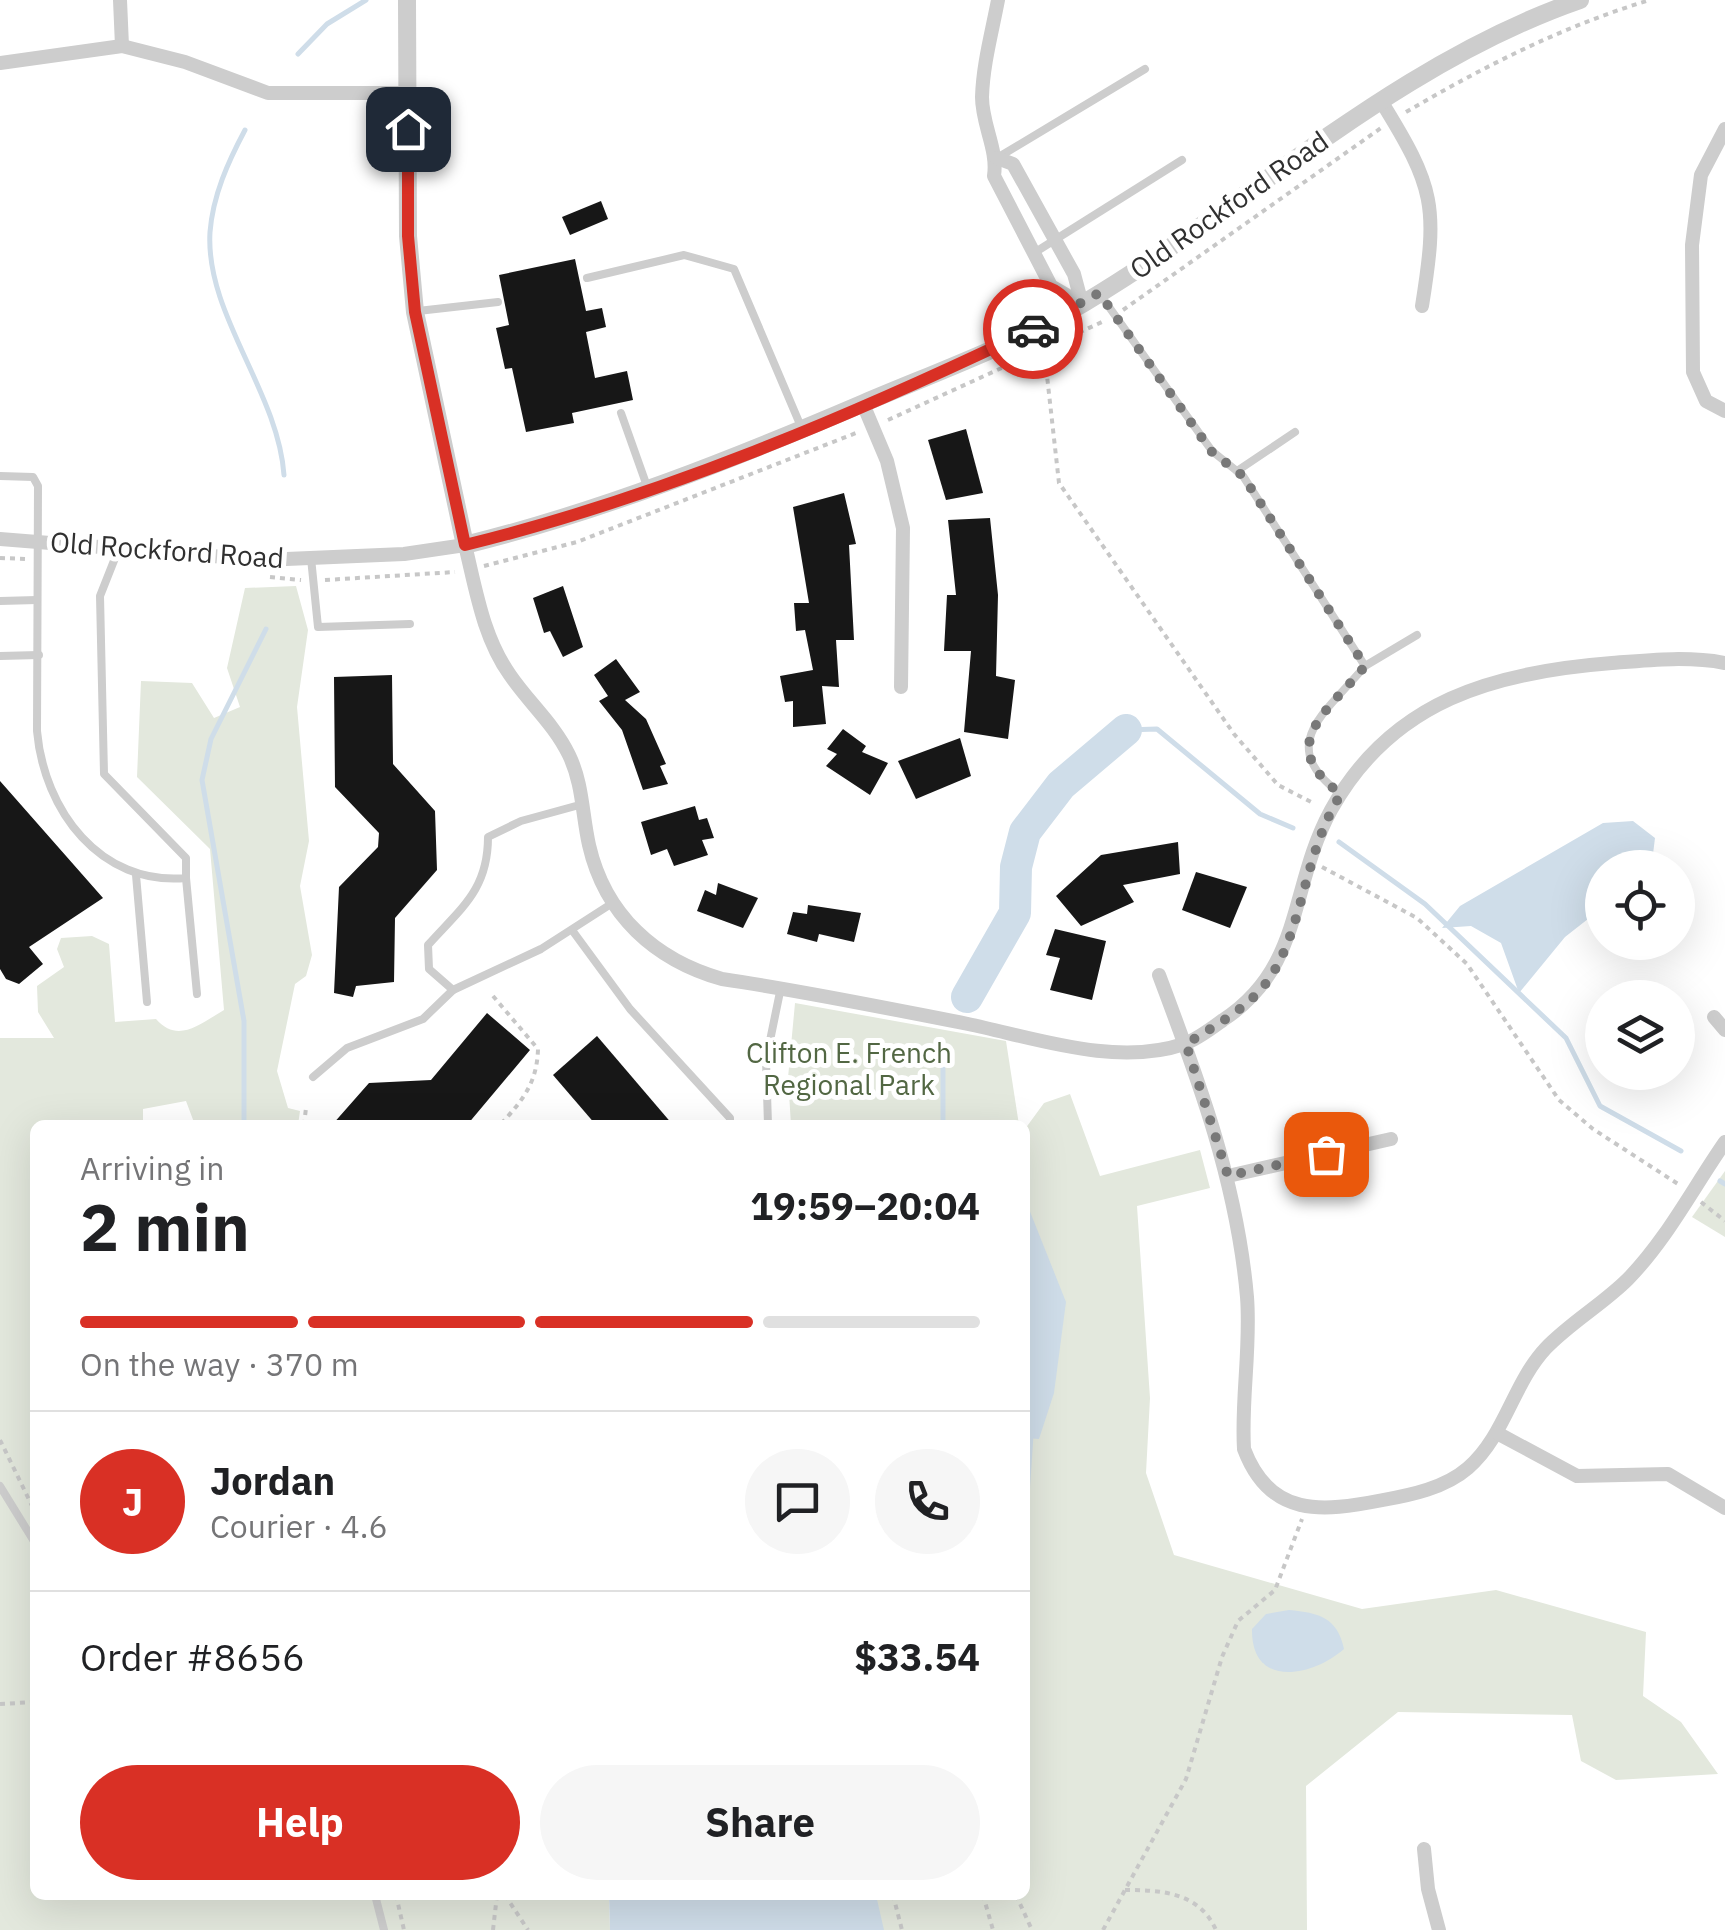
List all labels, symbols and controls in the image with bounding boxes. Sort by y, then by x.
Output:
pin [366,87,451,172]
icon: home [381,102,436,157]
street label: Old Rockford Road [1122,122,1335,287]
courier [983,279,1083,379]
icon: car [1006,302,1061,357]
street label: Old Rockford Road [49,523,285,576]
map controls [1585,850,1695,1090]
button: locate [1585,850,1695,960]
button: layers [1585,980,1695,1090]
park label: Clifton E. French Regional Park [746,1034,952,1103]
pin [1284,1112,1369,1197]
icon: bag [1299,1127,1354,1182]
text: Arriving in [80,1147,225,1189]
text: 19:59–20:04 [750,1181,980,1230]
text: 2 min [80,1184,250,1269]
text: On the way · 370 m [80,1343,359,1385]
button: chat [745,1449,850,1554]
button: phone [875,1449,980,1554]
text: Jordan [210,1456,335,1505]
text: J [122,1477,143,1526]
text: Courier · 4.6 [210,1505,388,1547]
text: Order #8656 [80,1632,305,1681]
text: $33.54 [854,1632,980,1681]
button: Help [80,1765,520,1880]
button: Share [540,1765,980,1880]

